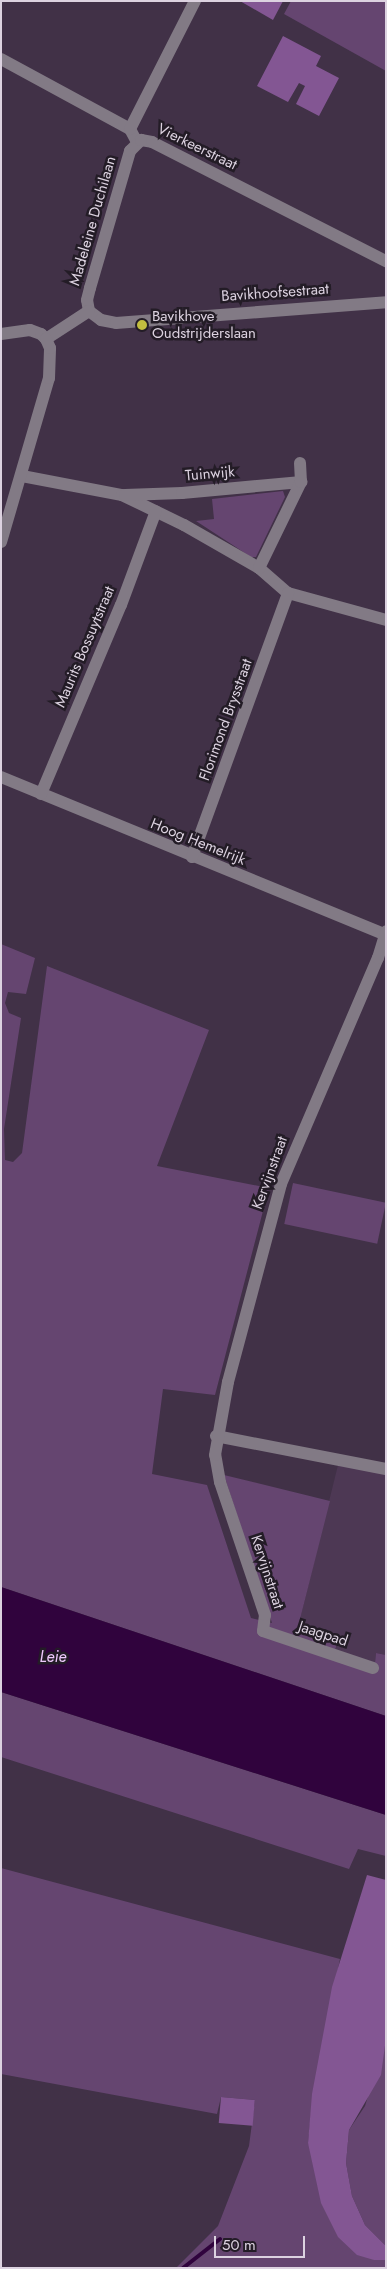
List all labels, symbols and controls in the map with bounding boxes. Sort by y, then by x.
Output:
street label: Vierkeerstraat [154,120,240,174]
street label: Madeleine Duchilaan [66,154,120,288]
street label: Bavikhoofsestraat [221,280,329,306]
place label: Bavikhove Oudstrijderslaan [152,307,256,342]
marker: Bavikhove Oudstrijderslaan [136,319,148,331]
street label: Tuinwijk [184,463,236,485]
street label: Maurits Bossuytstraat [51,584,119,710]
street label: Florimond Brysstraat [196,657,256,783]
street label: Hoog Hemelrijk [148,815,248,869]
street label: Kervijnstraat [248,1134,292,1212]
street label: Kervijnstraat [247,1533,287,1611]
street label: Jaagpad [296,1618,350,1650]
water label: Leie [39,1647,67,1667]
scale bar [217,2226,308,2258]
text: 50 m [222,2234,256,2256]

